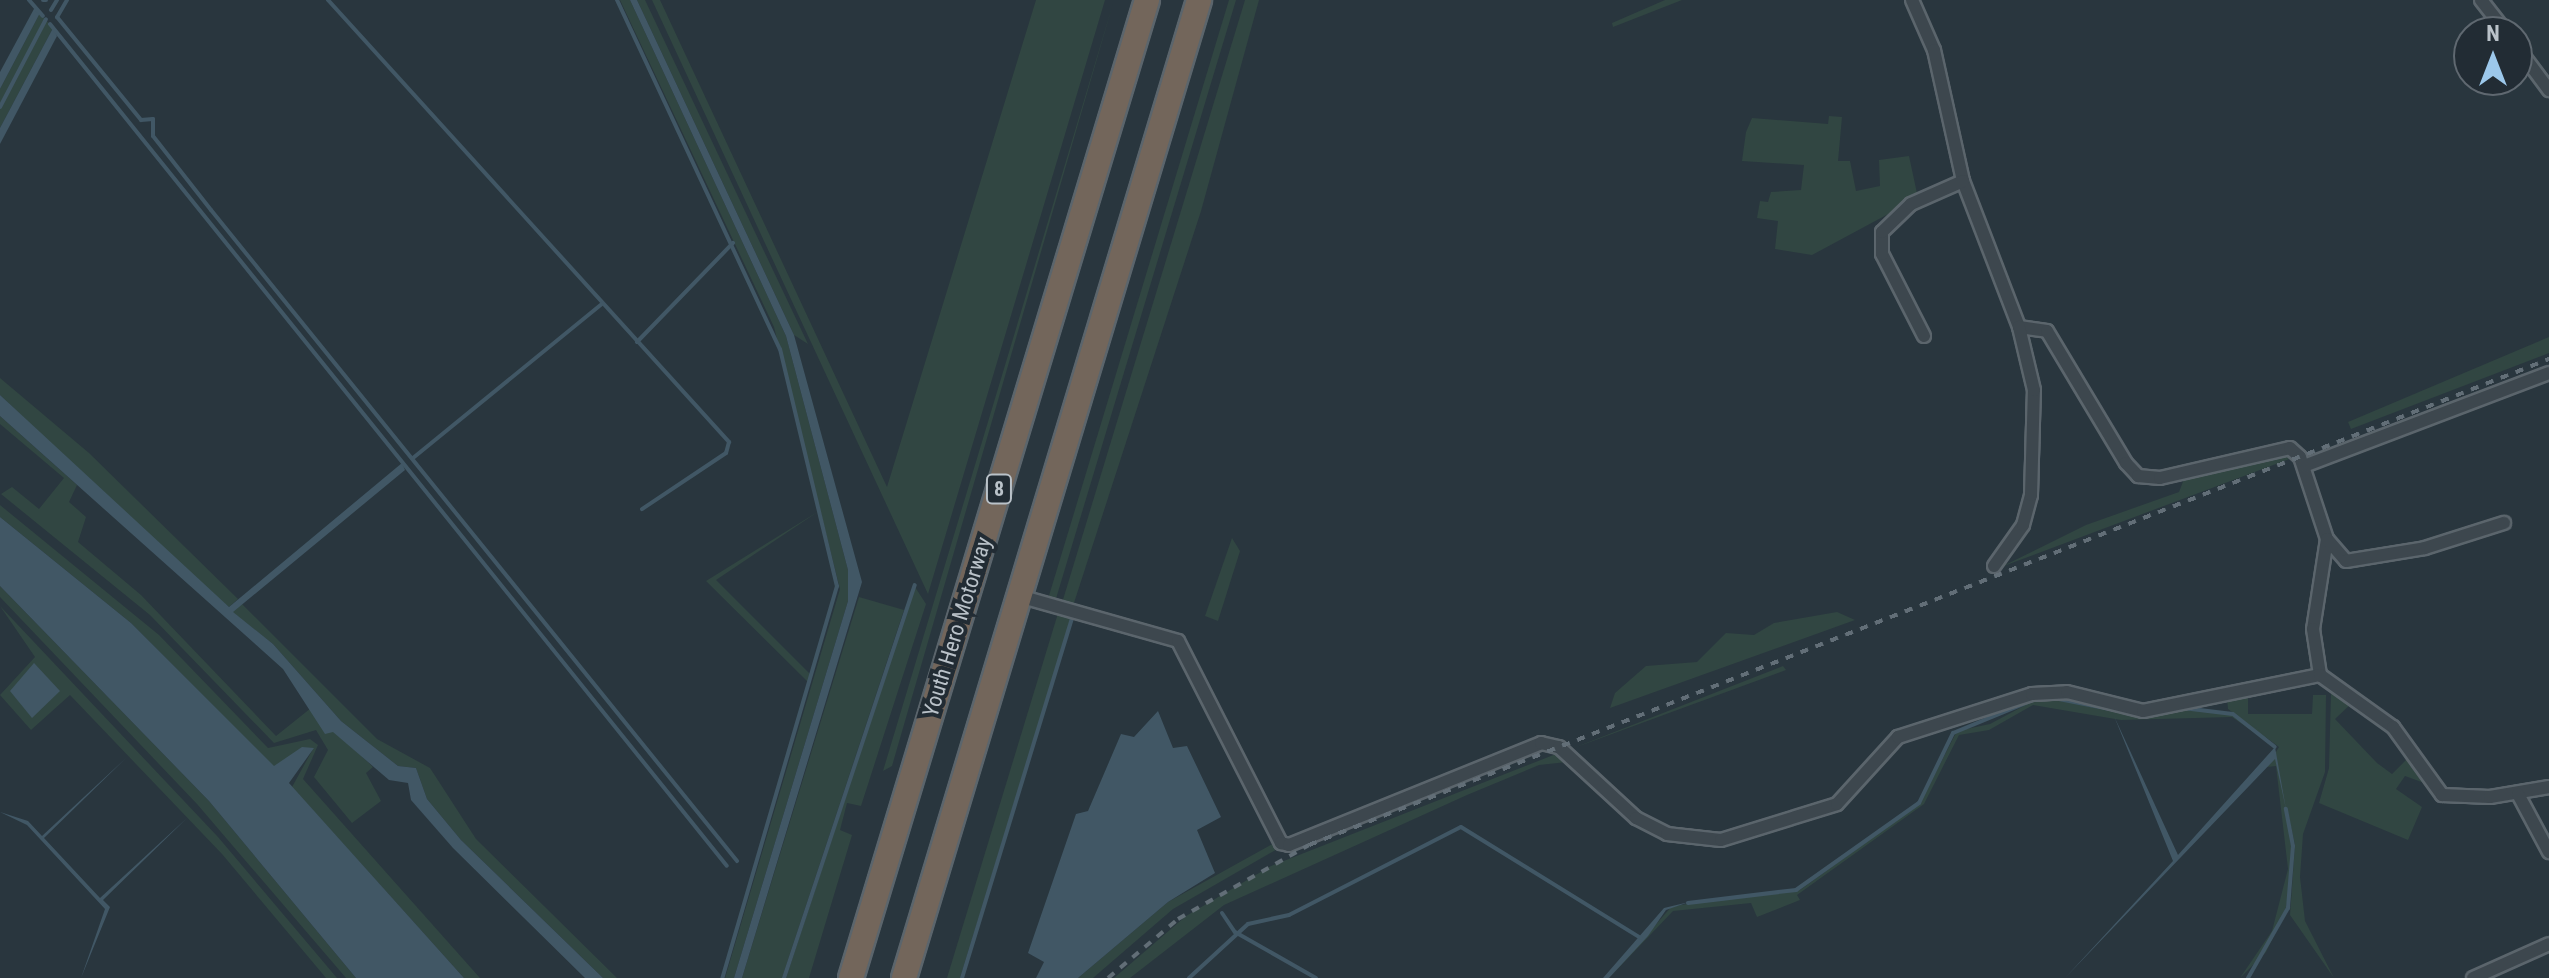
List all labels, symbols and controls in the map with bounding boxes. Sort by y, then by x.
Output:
north arrow [2453,16,2533,96]
text: N [2486,21,2500,46]
road number: 8 [985,473,1013,505]
street label: Youth Hero Motorway [917,534,997,720]

